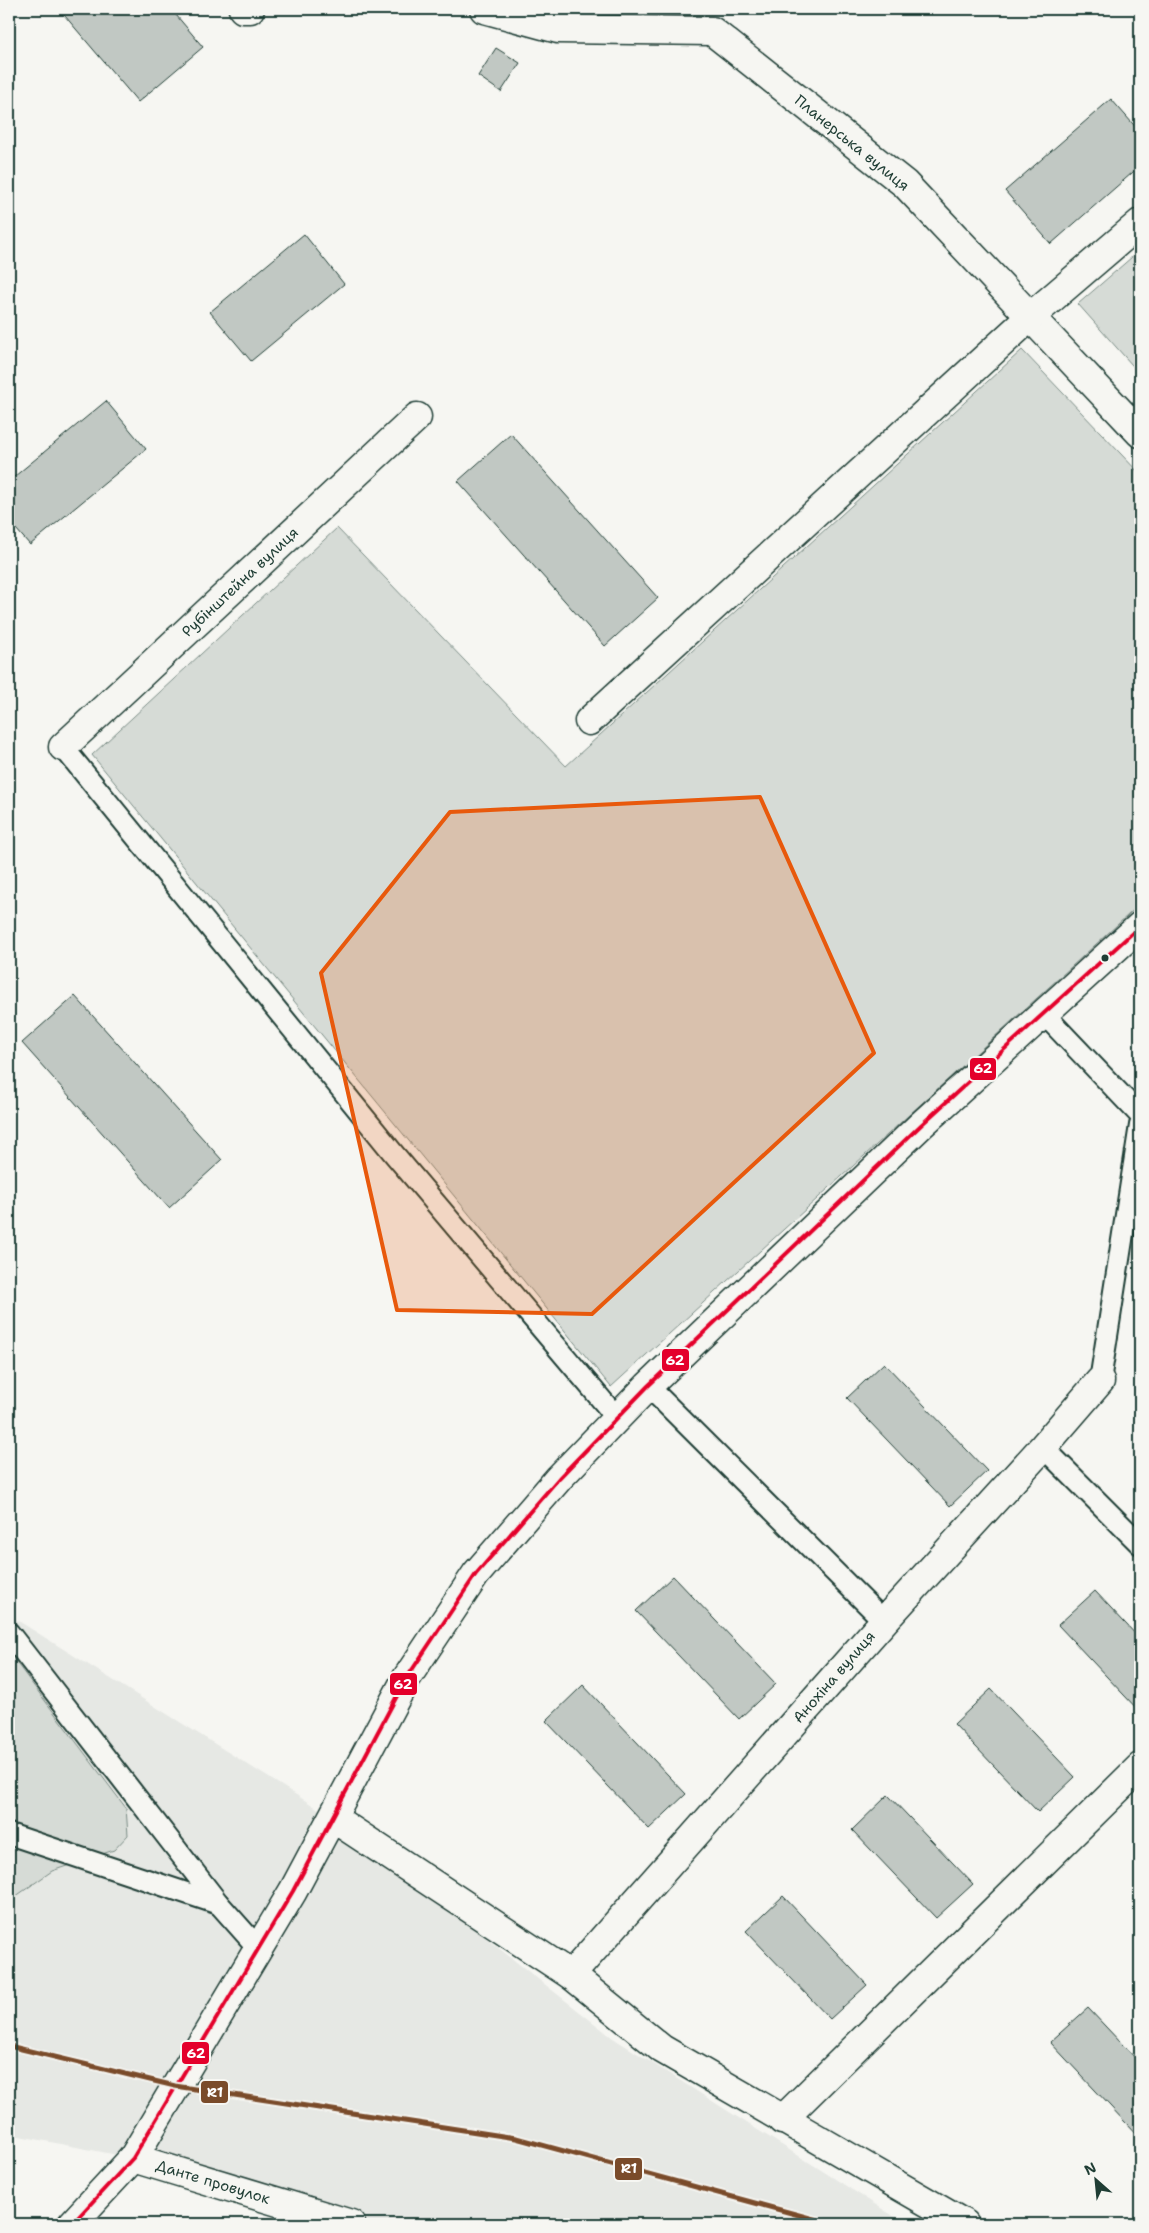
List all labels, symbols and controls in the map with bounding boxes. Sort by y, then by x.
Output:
street label: Планерська вулиця [790,90,914,196]
street label: Рубінштейна вулиця [177,523,303,641]
unlabelled marker [1100,953,1110,963]
line badge: 62 [969,1057,997,1081]
text: 62 [973,1059,993,1077]
line badge: 62 [661,1348,690,1372]
text: 62 [665,1351,685,1369]
street label: Анохіна вулиця [788,1627,880,1727]
line badge: 62 [389,1672,418,1696]
text: 62 [393,1675,413,1693]
line badge: 62 [181,2041,210,2065]
text: 62 [186,2044,206,2062]
line badge: R1 [200,2080,229,2104]
text: R1 [207,2083,223,2101]
street label: Данте провулок [154,2155,272,2209]
north arrow [1072,2156,1122,2206]
line badge: R1 [614,2157,643,2181]
text: N [1081,2158,1099,2179]
text: R1 [621,2159,637,2177]

